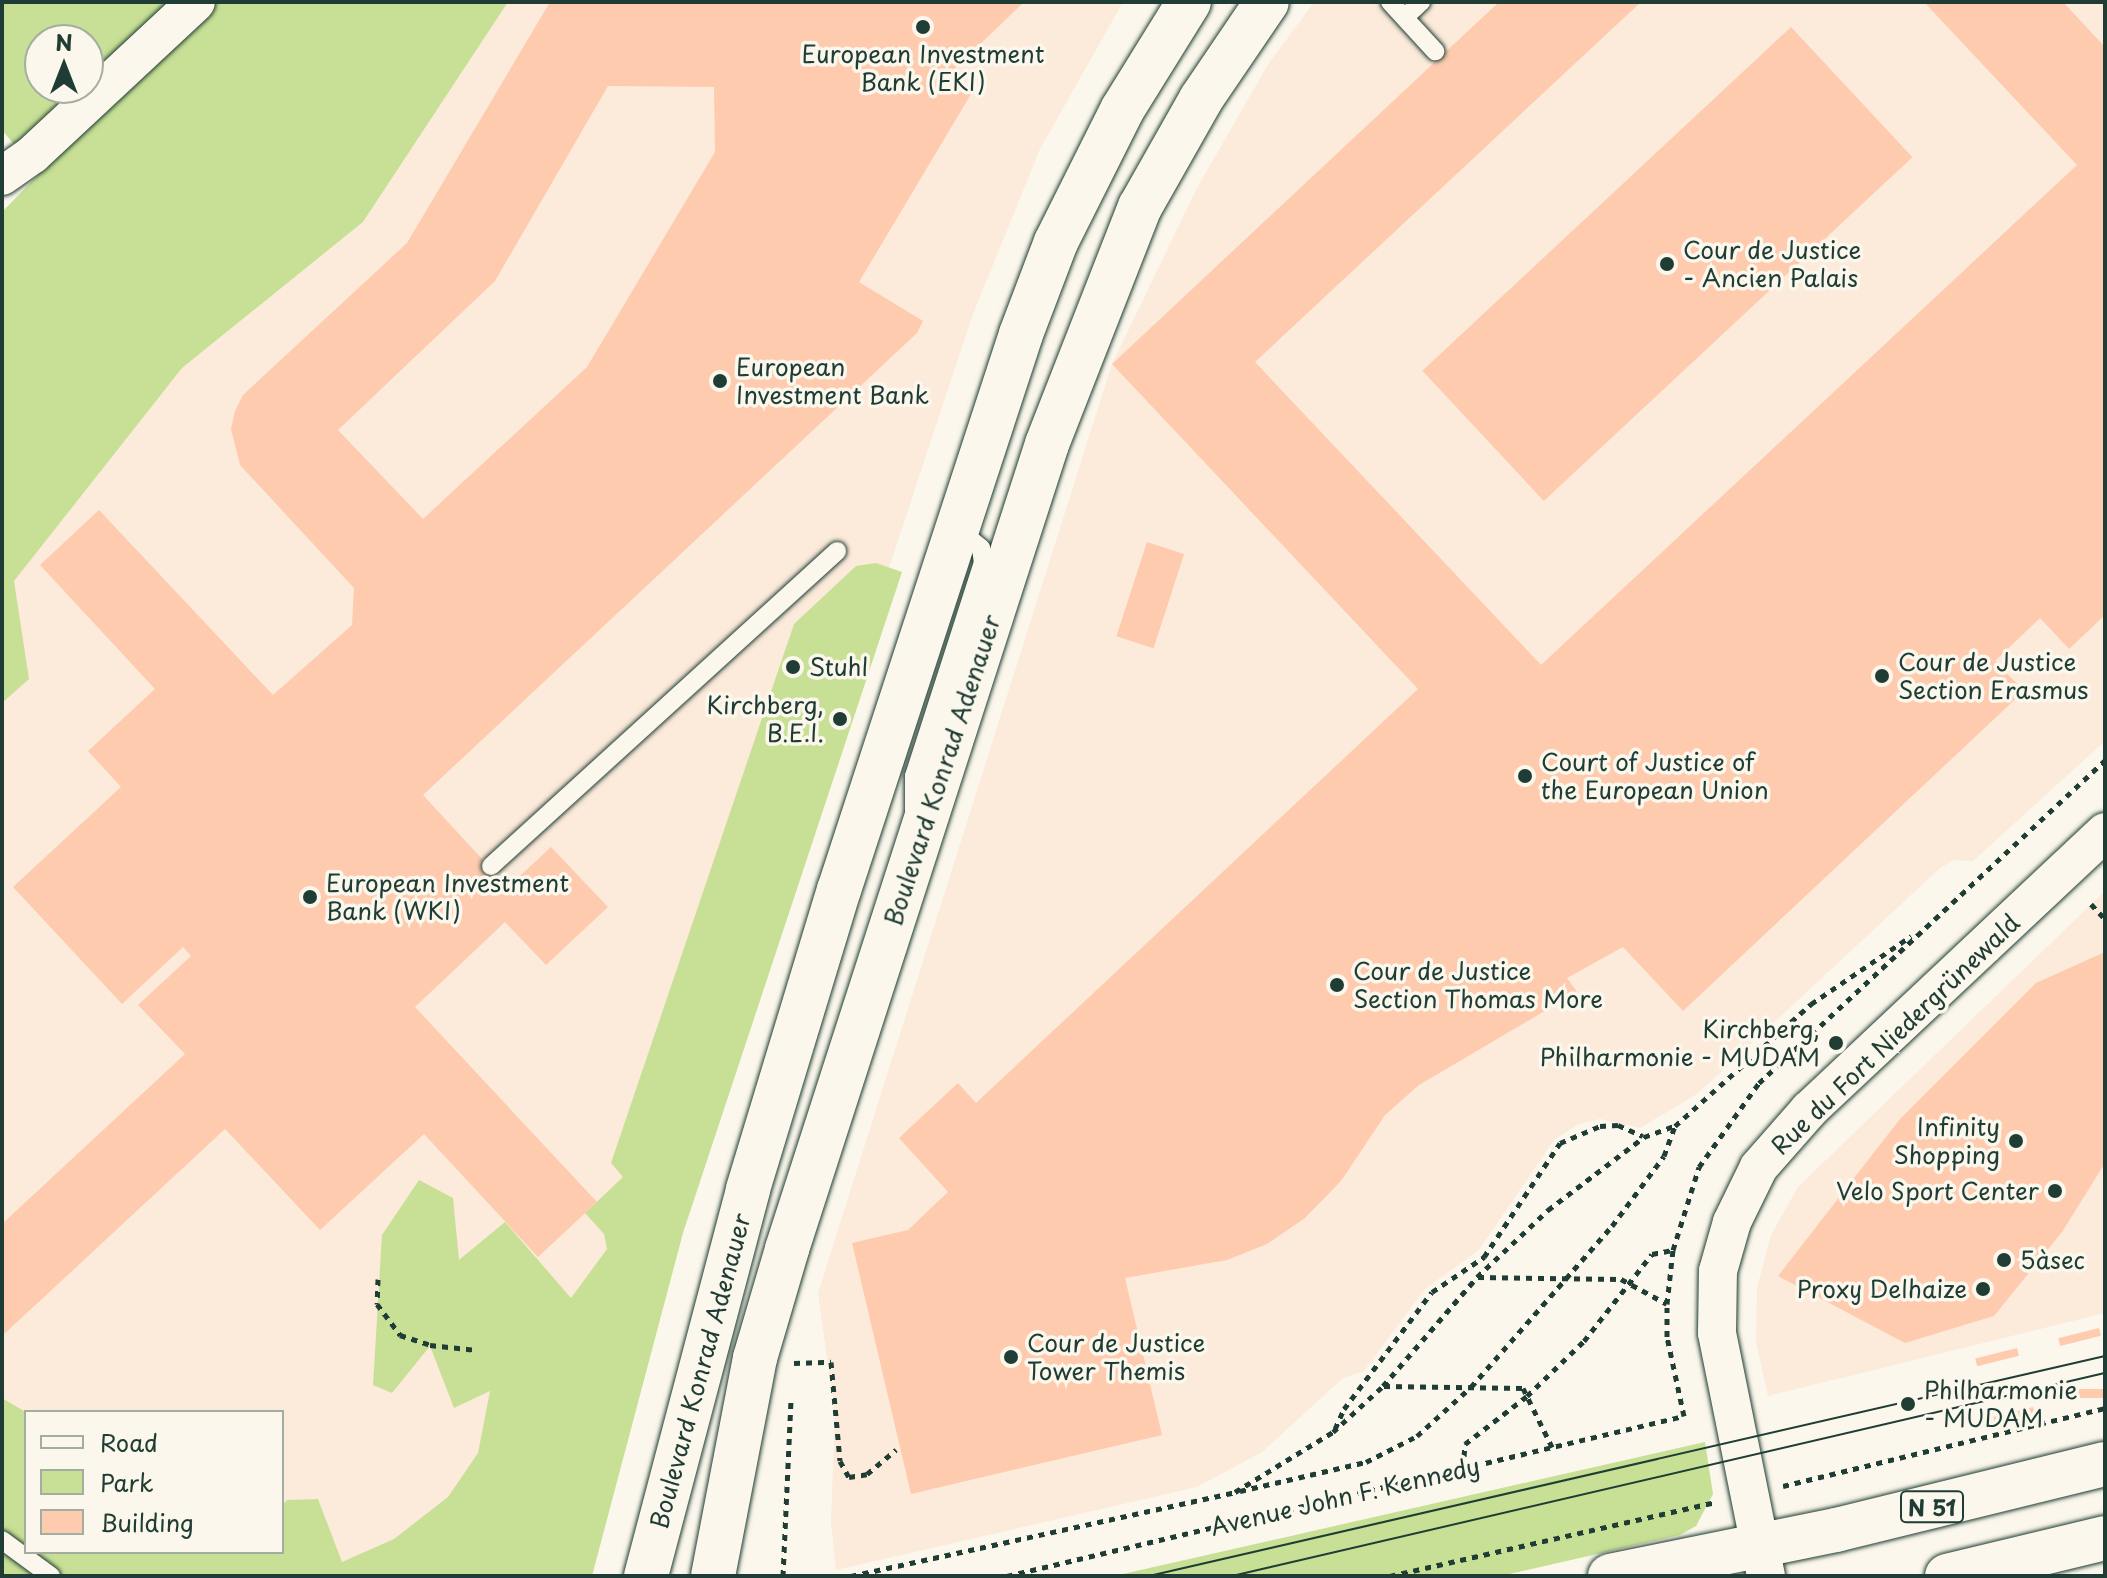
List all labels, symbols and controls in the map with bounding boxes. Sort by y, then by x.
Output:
marker: European Investment Bank (EKI) [914,18,932,36]
north arrow [24,24,104,104]
text: N [55,25,73,58]
place label: European Investment Bank (EKI) [802,40,1044,96]
place label: Cour de Justice - Ancien Palais [1683,236,1861,292]
marker: Cour de Justice - Ancien Palais [1658,255,1676,273]
place label: European Investment Bank [736,353,930,409]
marker: European Investment Bank [711,372,729,390]
street label: Boulevard Konrad Adenauer [878,611,1006,929]
place label: Cour de Justice Section Erasmus [1898,648,2088,704]
place label: Stuhl [809,653,868,681]
marker: Stuhl [784,658,802,676]
marker: Cour de Justice Section Erasmus [1873,667,1891,685]
place label: Kirchberg, B.E.I. [707,691,824,747]
marker: Kirchberg, B.E.I. [831,710,849,728]
place label: Court of Justice of the European Union [1541,748,1770,804]
marker: Court of Justice of the European Union [1516,767,1534,785]
place label: European Investment Bank (WKI) [326,869,568,925]
marker: European Investment Bank (WKI) [301,888,319,906]
street label: Rue du Fort Niedergrünewald [1764,906,2026,1162]
place label: Cour de Justice Section Thomas More [1353,957,1603,1013]
marker: Cour de Justice Section Thomas More [1328,976,1346,994]
place label: Kirchberg, Philharmonie - MUDAM [1539,1015,1820,1071]
marker: Kirchberg, Philharmonie - MUDAM [1827,1034,1845,1052]
place label: Infinity Shopping [1893,1113,2000,1169]
marker: Infinity Shopping [2007,1132,2025,1150]
place label: Velo Sport Center [1835,1177,2039,1205]
marker: Velo Sport Center [2046,1182,2064,1200]
street label: Boulevard Konrad Adenauer [644,1210,756,1532]
place label: 5àsec [2020,1246,2085,1274]
marker: 5àsec [1995,1251,2013,1269]
place label: Proxy Delhaize [1796,1275,1967,1303]
marker: Proxy Delhaize [1974,1280,1992,1298]
place label: Cour de Justice Tower Themis [1027,1329,1205,1385]
marker: Cour de Justice Tower Themis [1002,1348,1020,1366]
place label: Philharmonie - MUDAM [1924,1376,2077,1432]
marker: Philharmonie - MUDAM [1899,1395,1917,1413]
legend [24,1410,284,1554]
text: Road [100,1424,158,1460]
street label: Avenue John F. Kennedy [1207,1451,1483,1541]
text: Park [100,1464,154,1500]
road number: N 51 [1898,1489,1966,1525]
text: Building [100,1504,194,1540]

